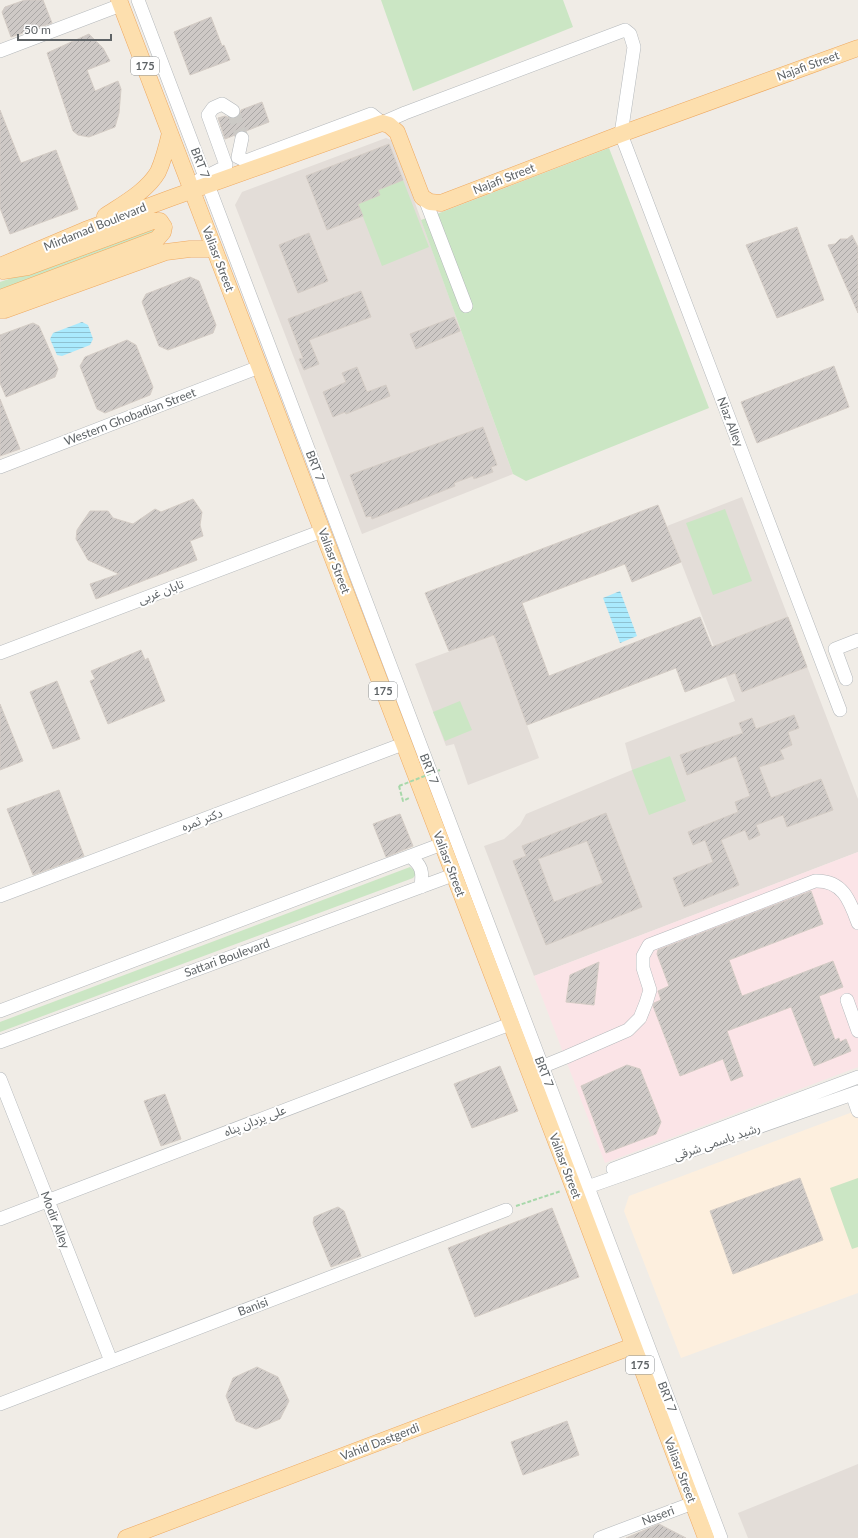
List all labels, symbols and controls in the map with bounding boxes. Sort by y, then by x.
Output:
scale bar [18,16,111,42]
text: 50 m [24,22,51,37]
street label: Najafi Street [775,47,842,84]
road number: 175 [131,57,159,75]
street label: BRT 7 [188,145,213,180]
street label: Najafi Street [471,160,538,197]
street label: Mirdamad Boulevard [41,199,148,254]
street label: Valiasr Street [199,224,238,294]
street label: Western Ghobadian Street [62,384,198,449]
street label: Niaz Alley [714,395,747,450]
street label: BRT 7 [303,448,328,483]
street label: Valiasr Street [315,526,354,596]
street label: تابان غربی [136,576,186,607]
road number: 175 [369,682,397,700]
street label: BRT 7 [417,751,442,786]
street label: دکتر ثمره [179,805,225,834]
street label: Valiasr Street [430,829,469,899]
street label: Sattari Boulevard [182,935,272,980]
street label: BRT 7 [532,1054,557,1089]
street label: علی یزدان پناه [222,1102,288,1140]
street label: رشید یاسمی شرقی [672,1120,762,1163]
street label: Valiasr Street [546,1131,585,1201]
street label: Modir Alley [38,1189,74,1251]
street label: Banisi [236,1294,270,1319]
road number: 175 [626,1356,654,1374]
street label: BRT 7 [655,1379,680,1414]
street label: Vahid Dastgerdi [338,1420,421,1463]
street label: Valiasr Street [661,1435,700,1505]
street label: Naseri [639,1502,676,1529]

